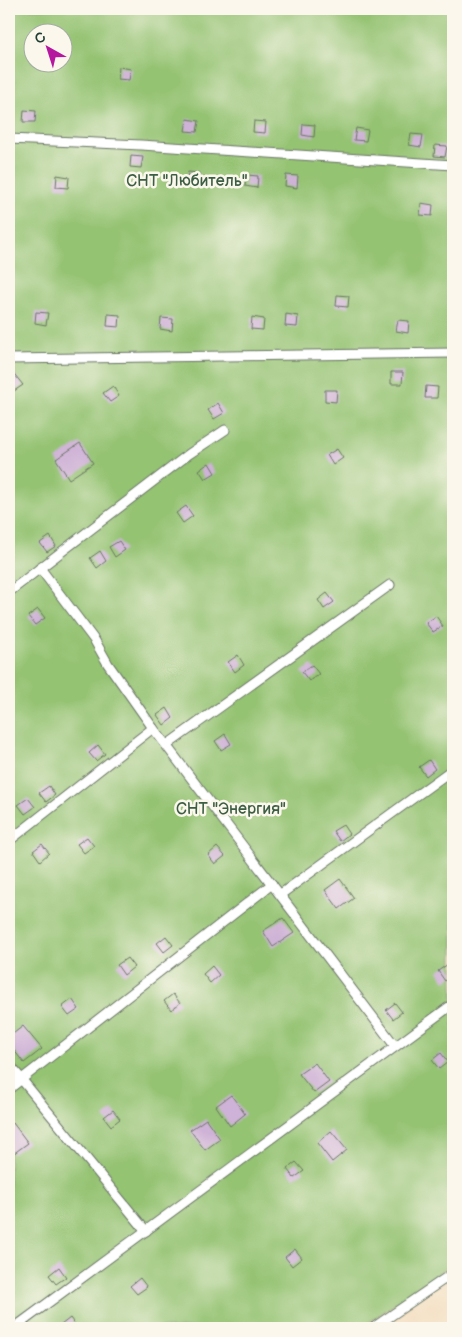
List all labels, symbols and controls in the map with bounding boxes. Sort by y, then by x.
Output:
north arrow [22,22,72,72]
text: С [31,28,49,48]
park label: СНТ "Любитель" [126,172,248,191]
park label: СНТ "Энергия" [176,800,286,819]

